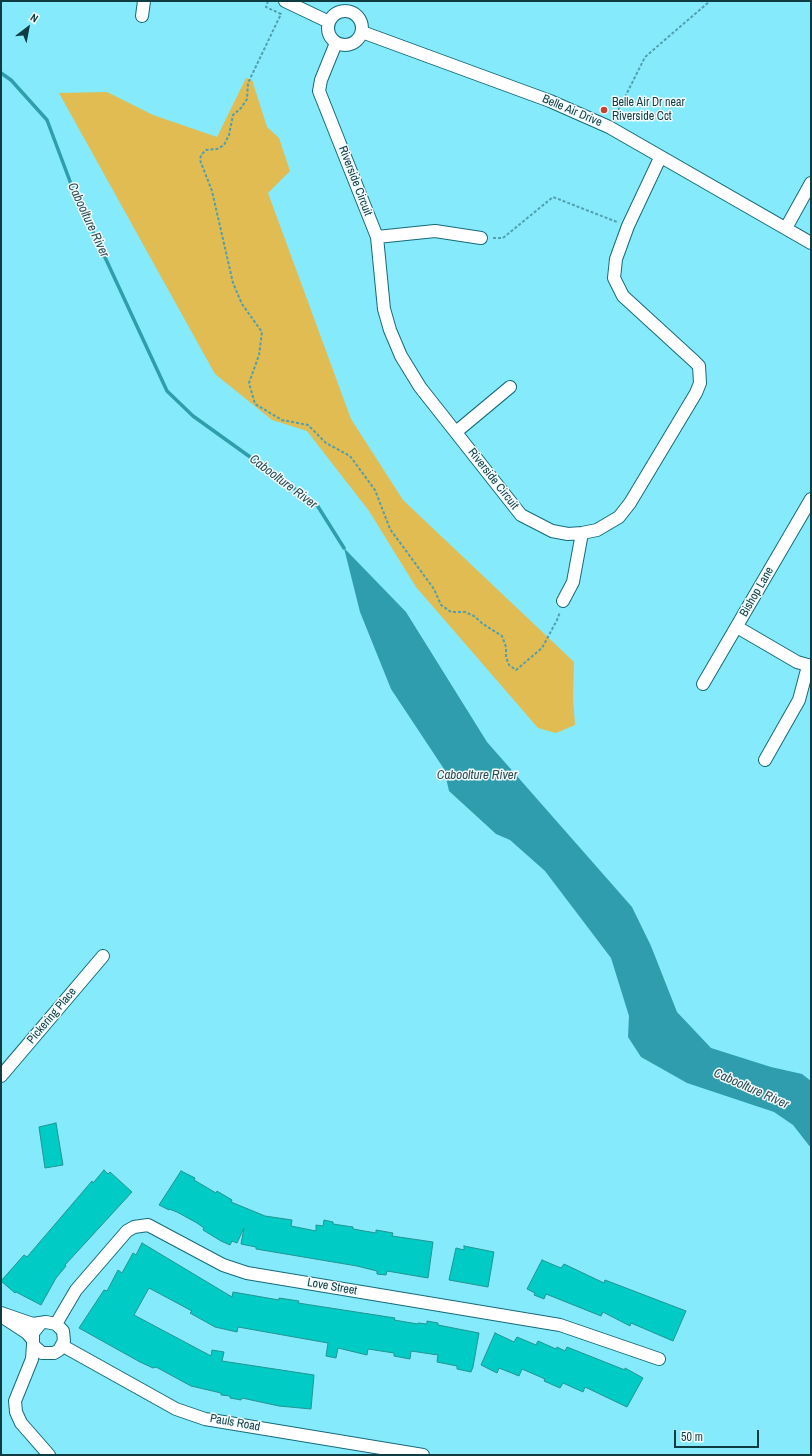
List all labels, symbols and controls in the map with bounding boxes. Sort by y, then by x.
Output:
north arrow [8,8,48,48]
text: N [28,10,41,25]
street label: Belle Air Drive [540,92,604,130]
place label: Belle Air Dr near Riverside Cct [612,96,685,124]
marker: Belle Air Dr near Riverside Cct [599,105,609,115]
street label: Riverside Circuit [335,144,375,218]
water label: Caboolture River [64,180,112,260]
street label: Riverside Circuit [465,445,521,513]
water label: Caboolture River [246,452,320,512]
street label: Bishop Lane [737,564,777,620]
water label: Caboolture River [437,768,517,784]
street label: Pickering Place [24,985,80,1047]
water label: Caboolture River [711,1065,791,1113]
street label: Love Street [306,1276,358,1298]
street label: Pauls Road [209,1411,261,1435]
scale bar [676,1422,761,1448]
text: 50 m [681,1429,703,1445]

